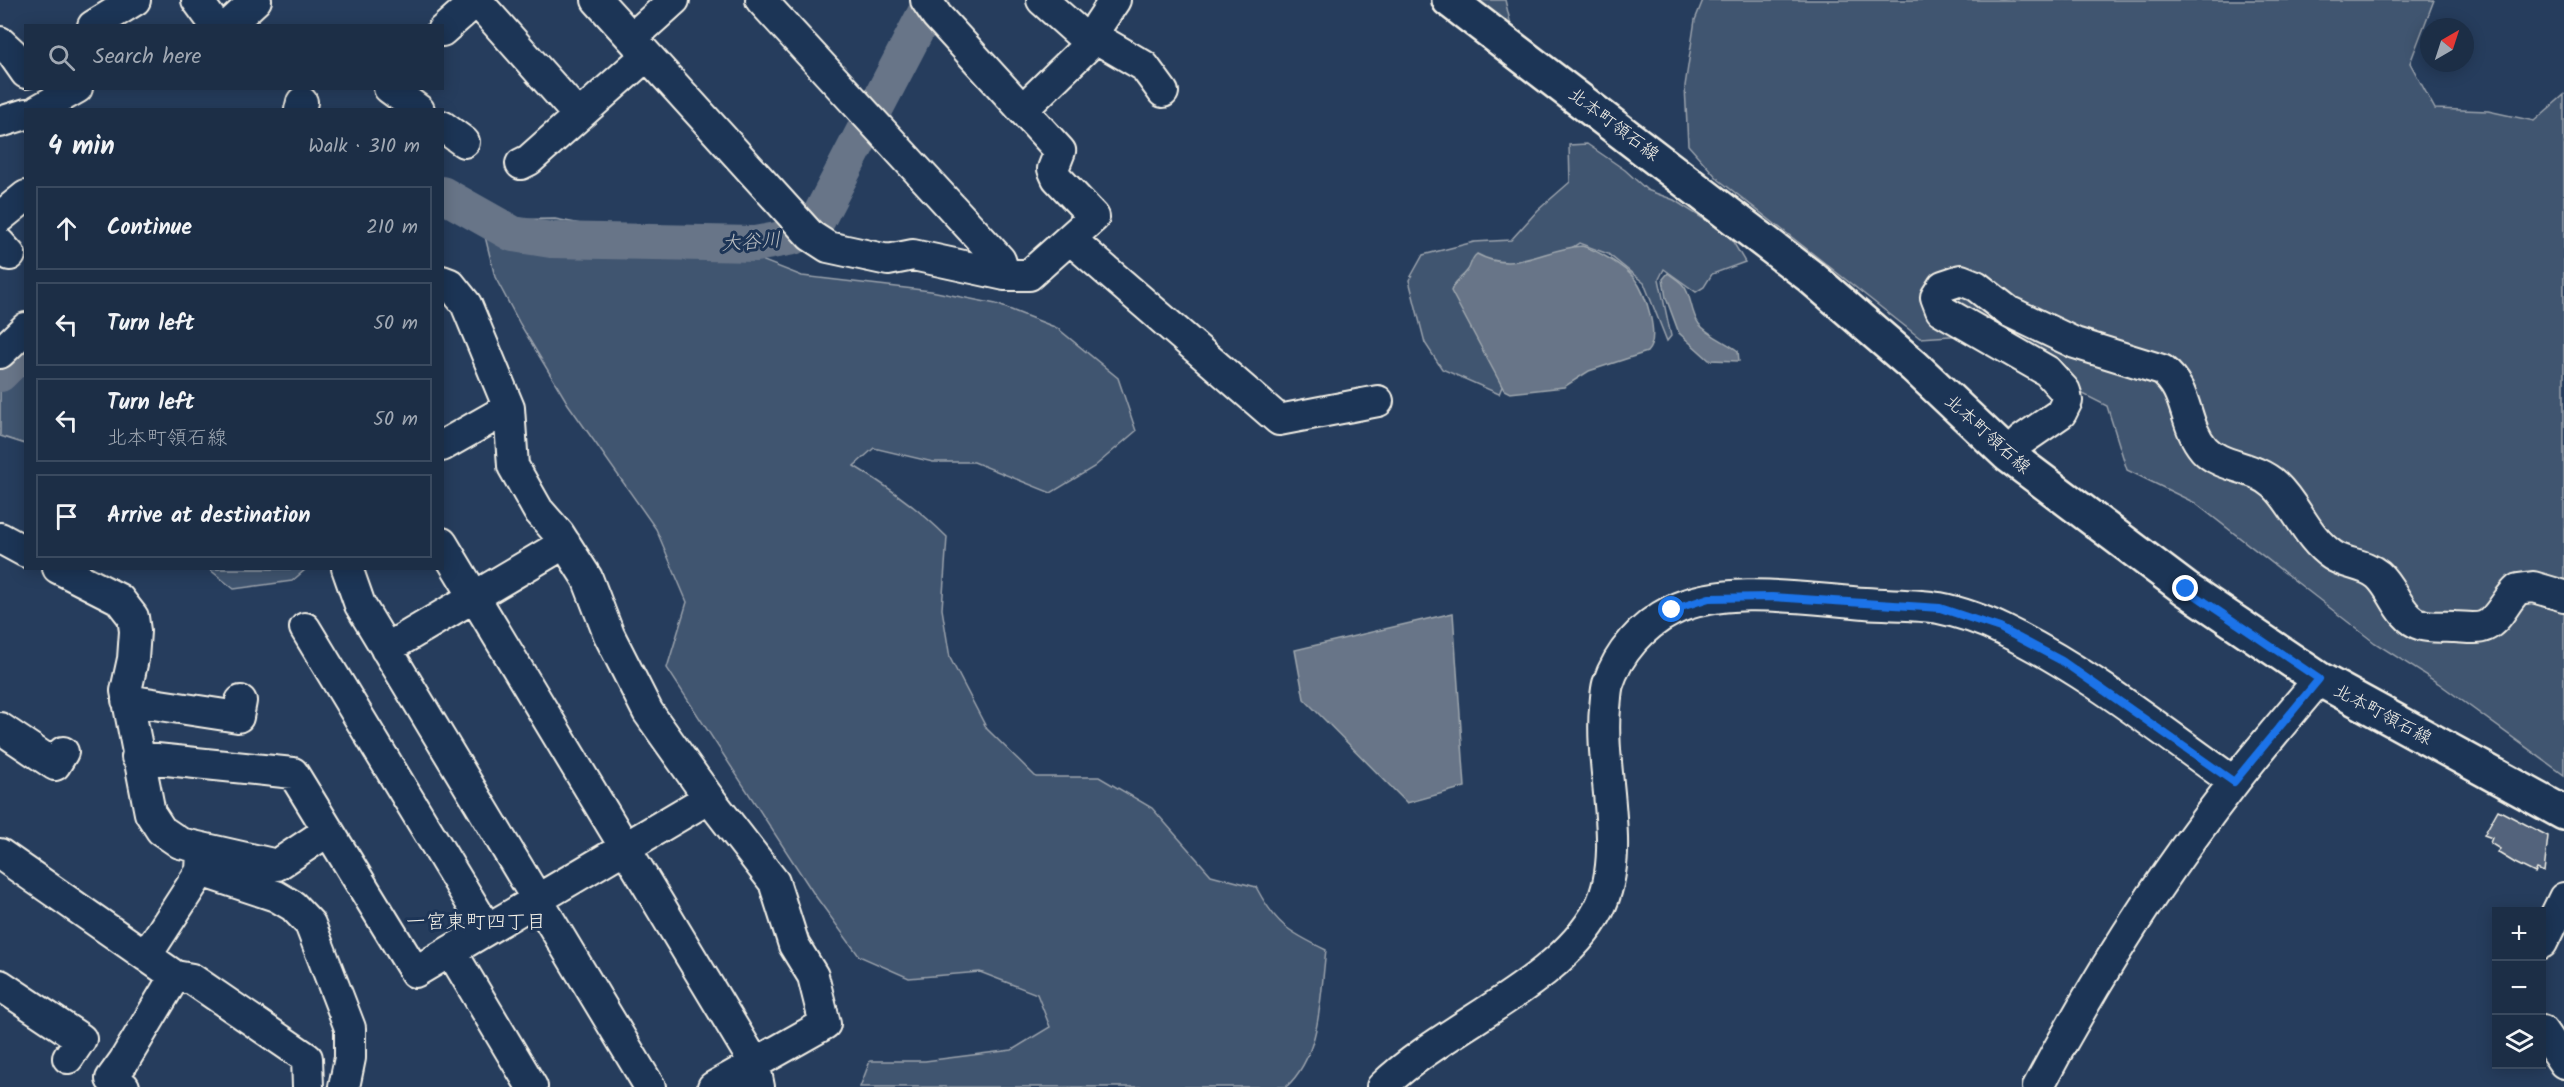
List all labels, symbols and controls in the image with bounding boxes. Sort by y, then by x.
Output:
north arrow [2420,18,2474,72]
search box [24,24,444,90]
text: Search here [93,40,201,75]
icon: search [45,41,78,74]
street label: 北本町領石線 [1561,81,1665,169]
text: 4 min [48,126,115,168]
text: Walk · 310 m [308,131,420,163]
text: Continue [107,211,192,246]
icon: ahead [50,212,83,245]
text: 210 m [366,212,418,244]
water label: 大谷川 [720,225,782,261]
text: Turn left [107,307,194,342]
icon: left [50,308,83,341]
text: 50 m [373,308,418,340]
text: Turn left [107,386,194,421]
street label: 北本町領石線 [1937,388,2037,482]
icon: left [50,404,83,437]
text: 50 m [373,404,418,436]
text: 北本町領石線 [107,423,227,455]
text: Arrive at destination [107,499,310,534]
icon: arrive [50,500,83,533]
route end [2172,575,2198,601]
route start [1658,596,1684,622]
street label: 北本町領石線 [2328,677,2437,753]
district label: 一宮東町四丁目 [406,907,546,939]
map controls [2492,907,2546,1069]
button: + [2492,907,2546,961]
button: − [2492,961,2546,1015]
button: layers [2492,1015,2546,1069]

